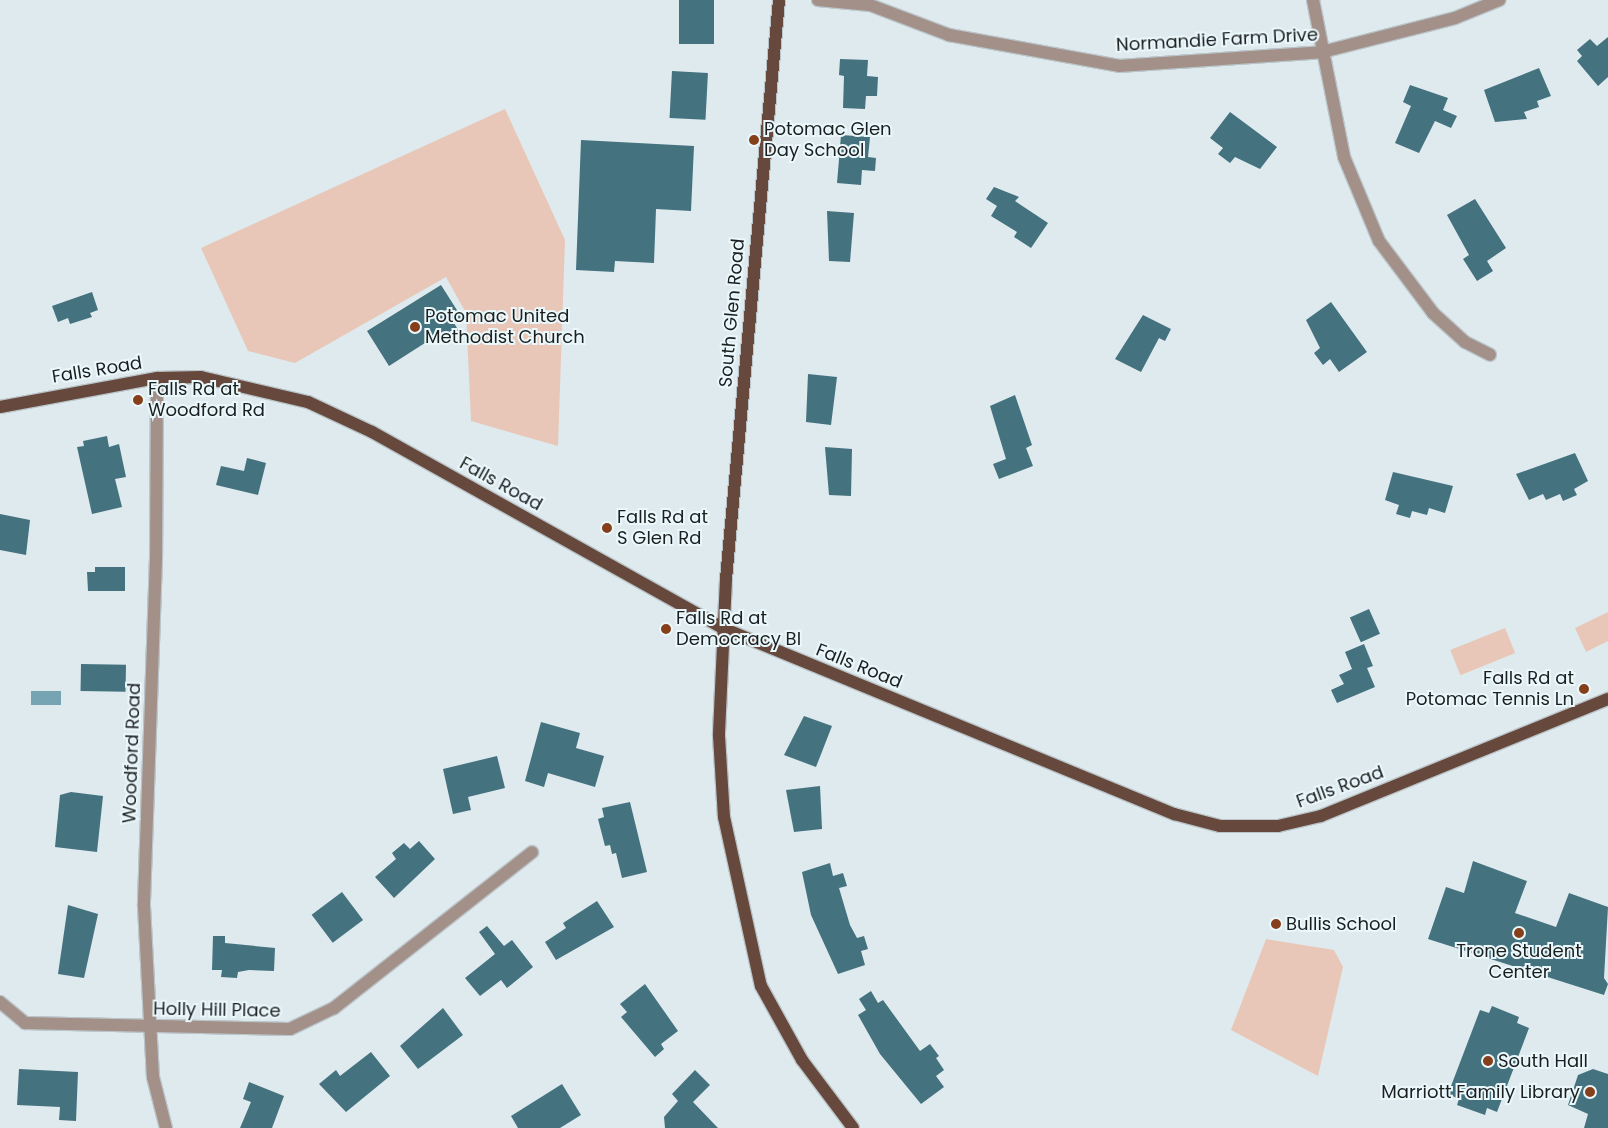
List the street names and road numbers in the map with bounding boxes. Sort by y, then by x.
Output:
street label: Normandie Farm Drive [1116,24,1318,56]
street label: South Glen Road [715,238,749,388]
street label: Falls Road [50,352,144,388]
street label: Falls Road [456,452,546,516]
street label: Falls Road [813,639,905,693]
street label: Woodford Road [119,682,145,824]
street label: Falls Road [1294,761,1386,813]
street label: Holly Hill Place [153,998,281,1022]

